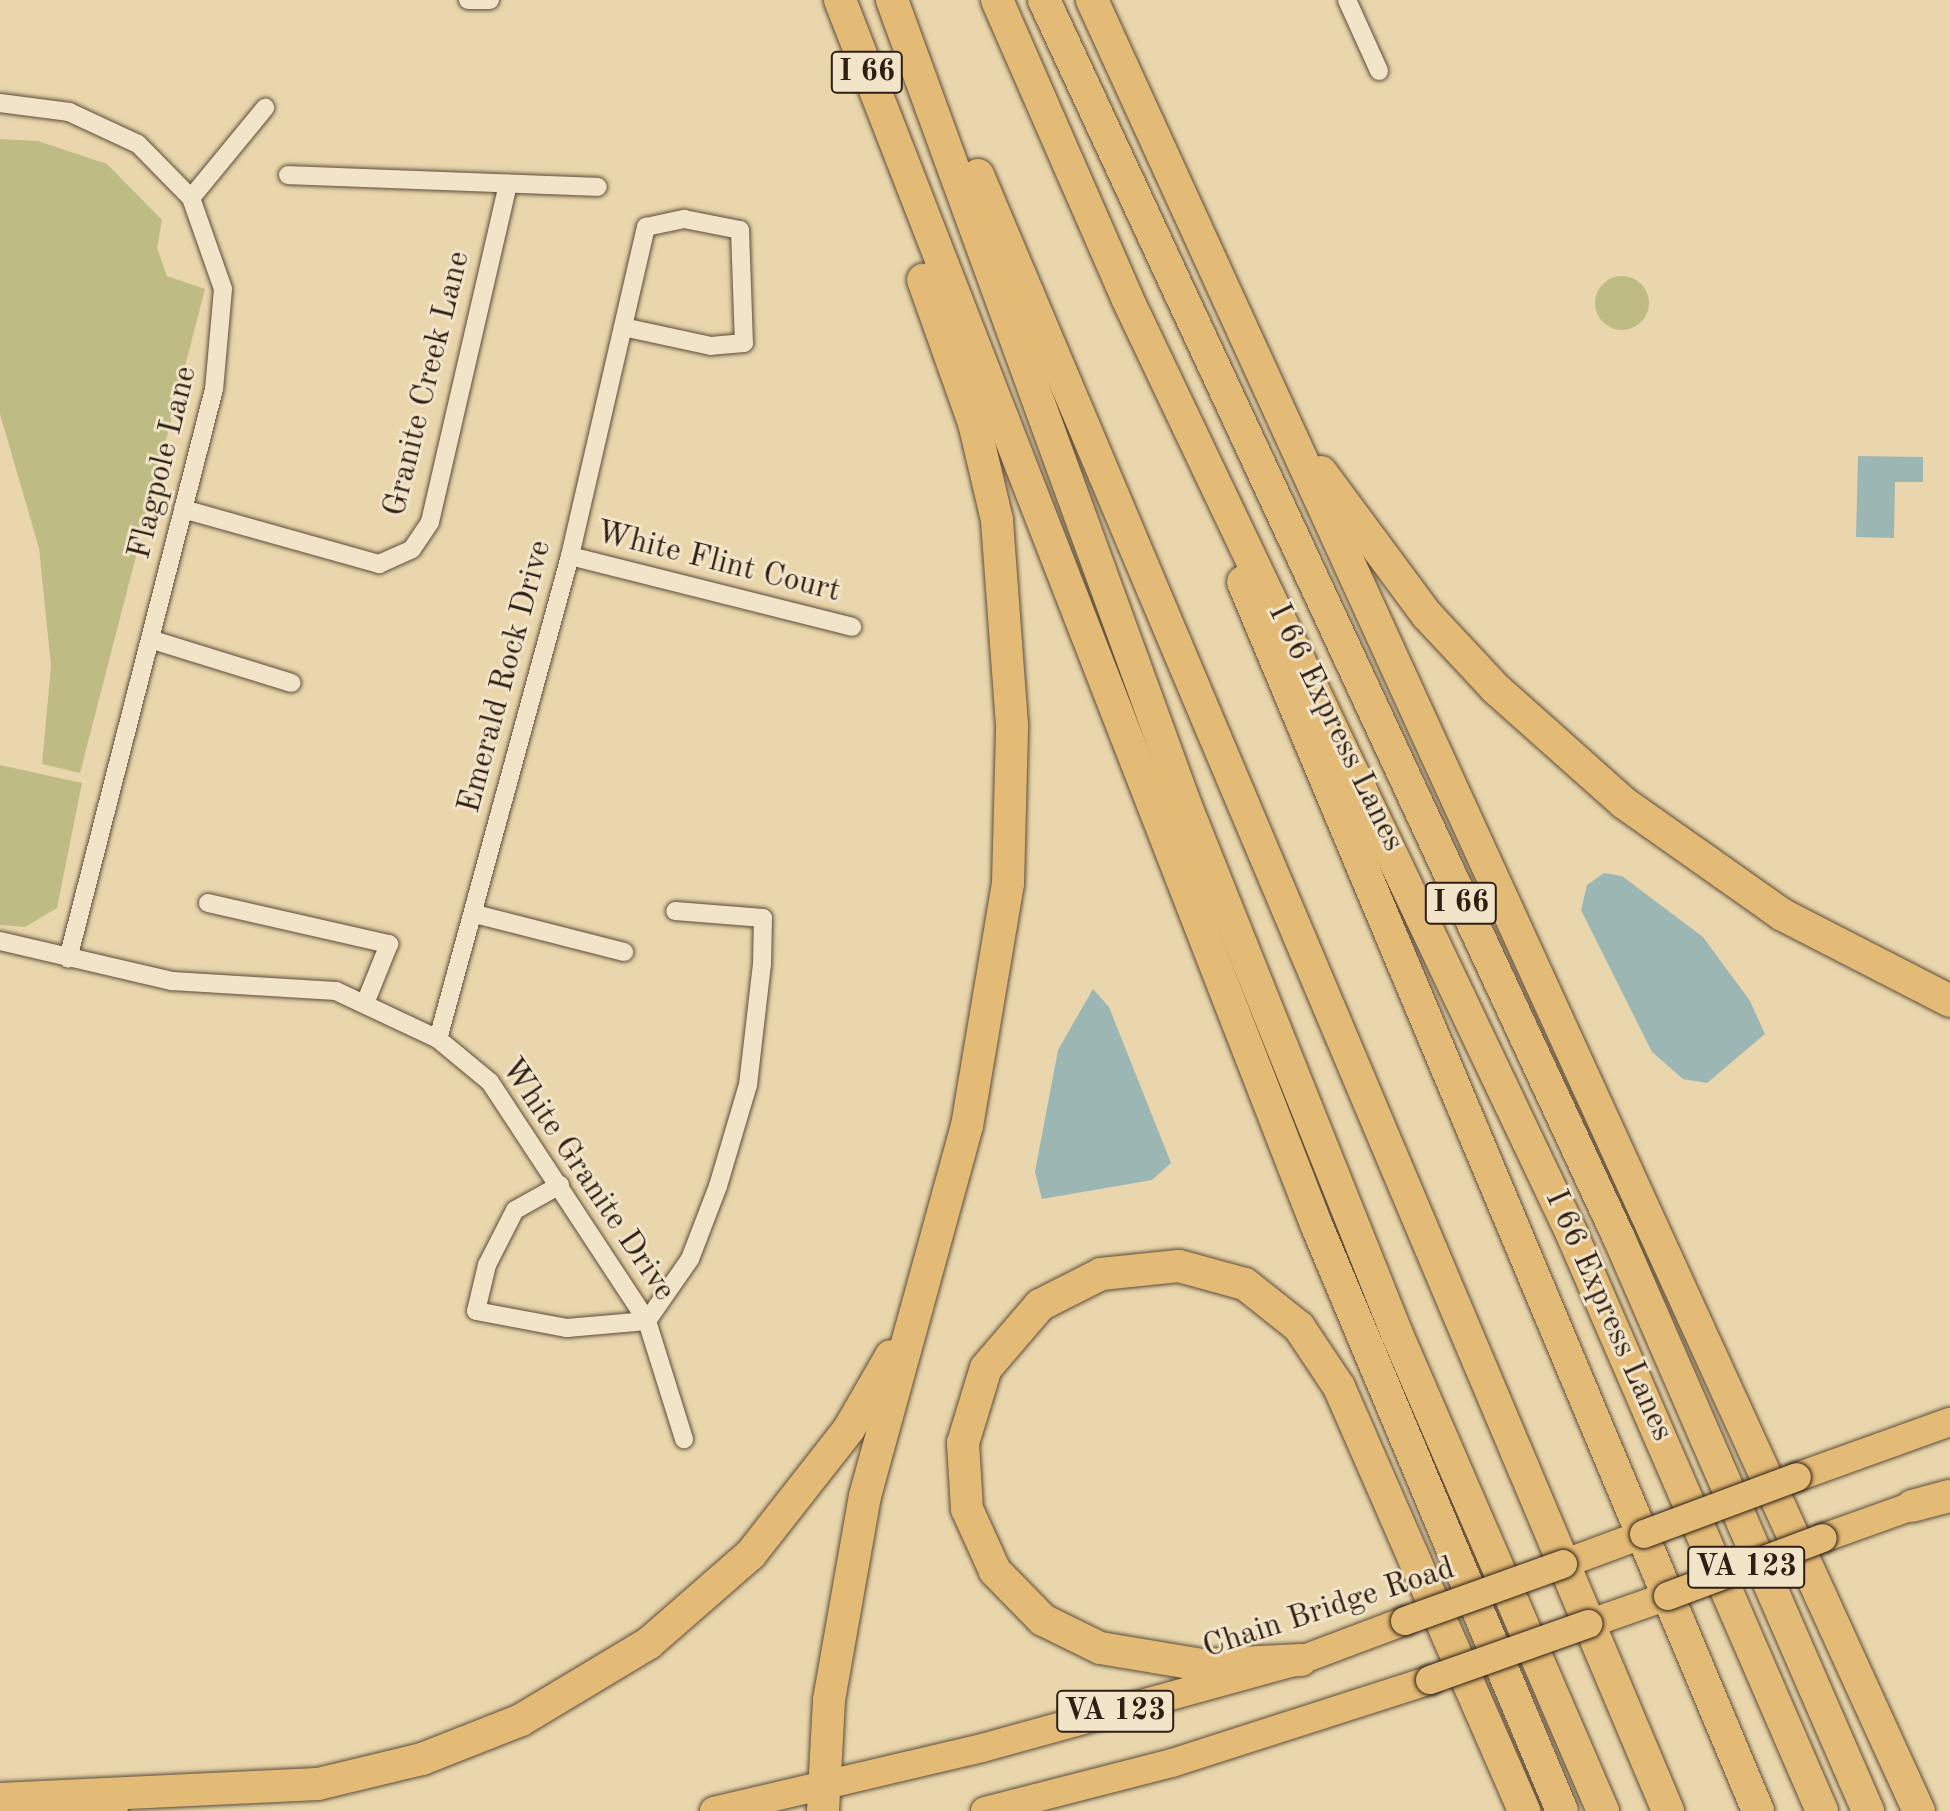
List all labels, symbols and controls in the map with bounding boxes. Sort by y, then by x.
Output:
road number: I 66 [829,46,905,98]
street label: Granite Creek Lane [377,248,479,520]
street label: Flagpole Lane [121,363,207,563]
street label: White Flint Court [592,514,844,612]
street label: Emerald Rock Drive [451,536,561,818]
street label: I 66 Express Lanes [1258,598,1412,858]
road number: I 66 [1423,877,1499,929]
street label: White Granite Drive [491,1051,683,1309]
street label: I 66 Express Lanes [1535,1185,1681,1447]
road number: VA 123 [1686,1541,1806,1593]
street label: Chain Bridge Road [1198,1550,1460,1668]
road number: VA 123 [1055,1685,1175,1737]

